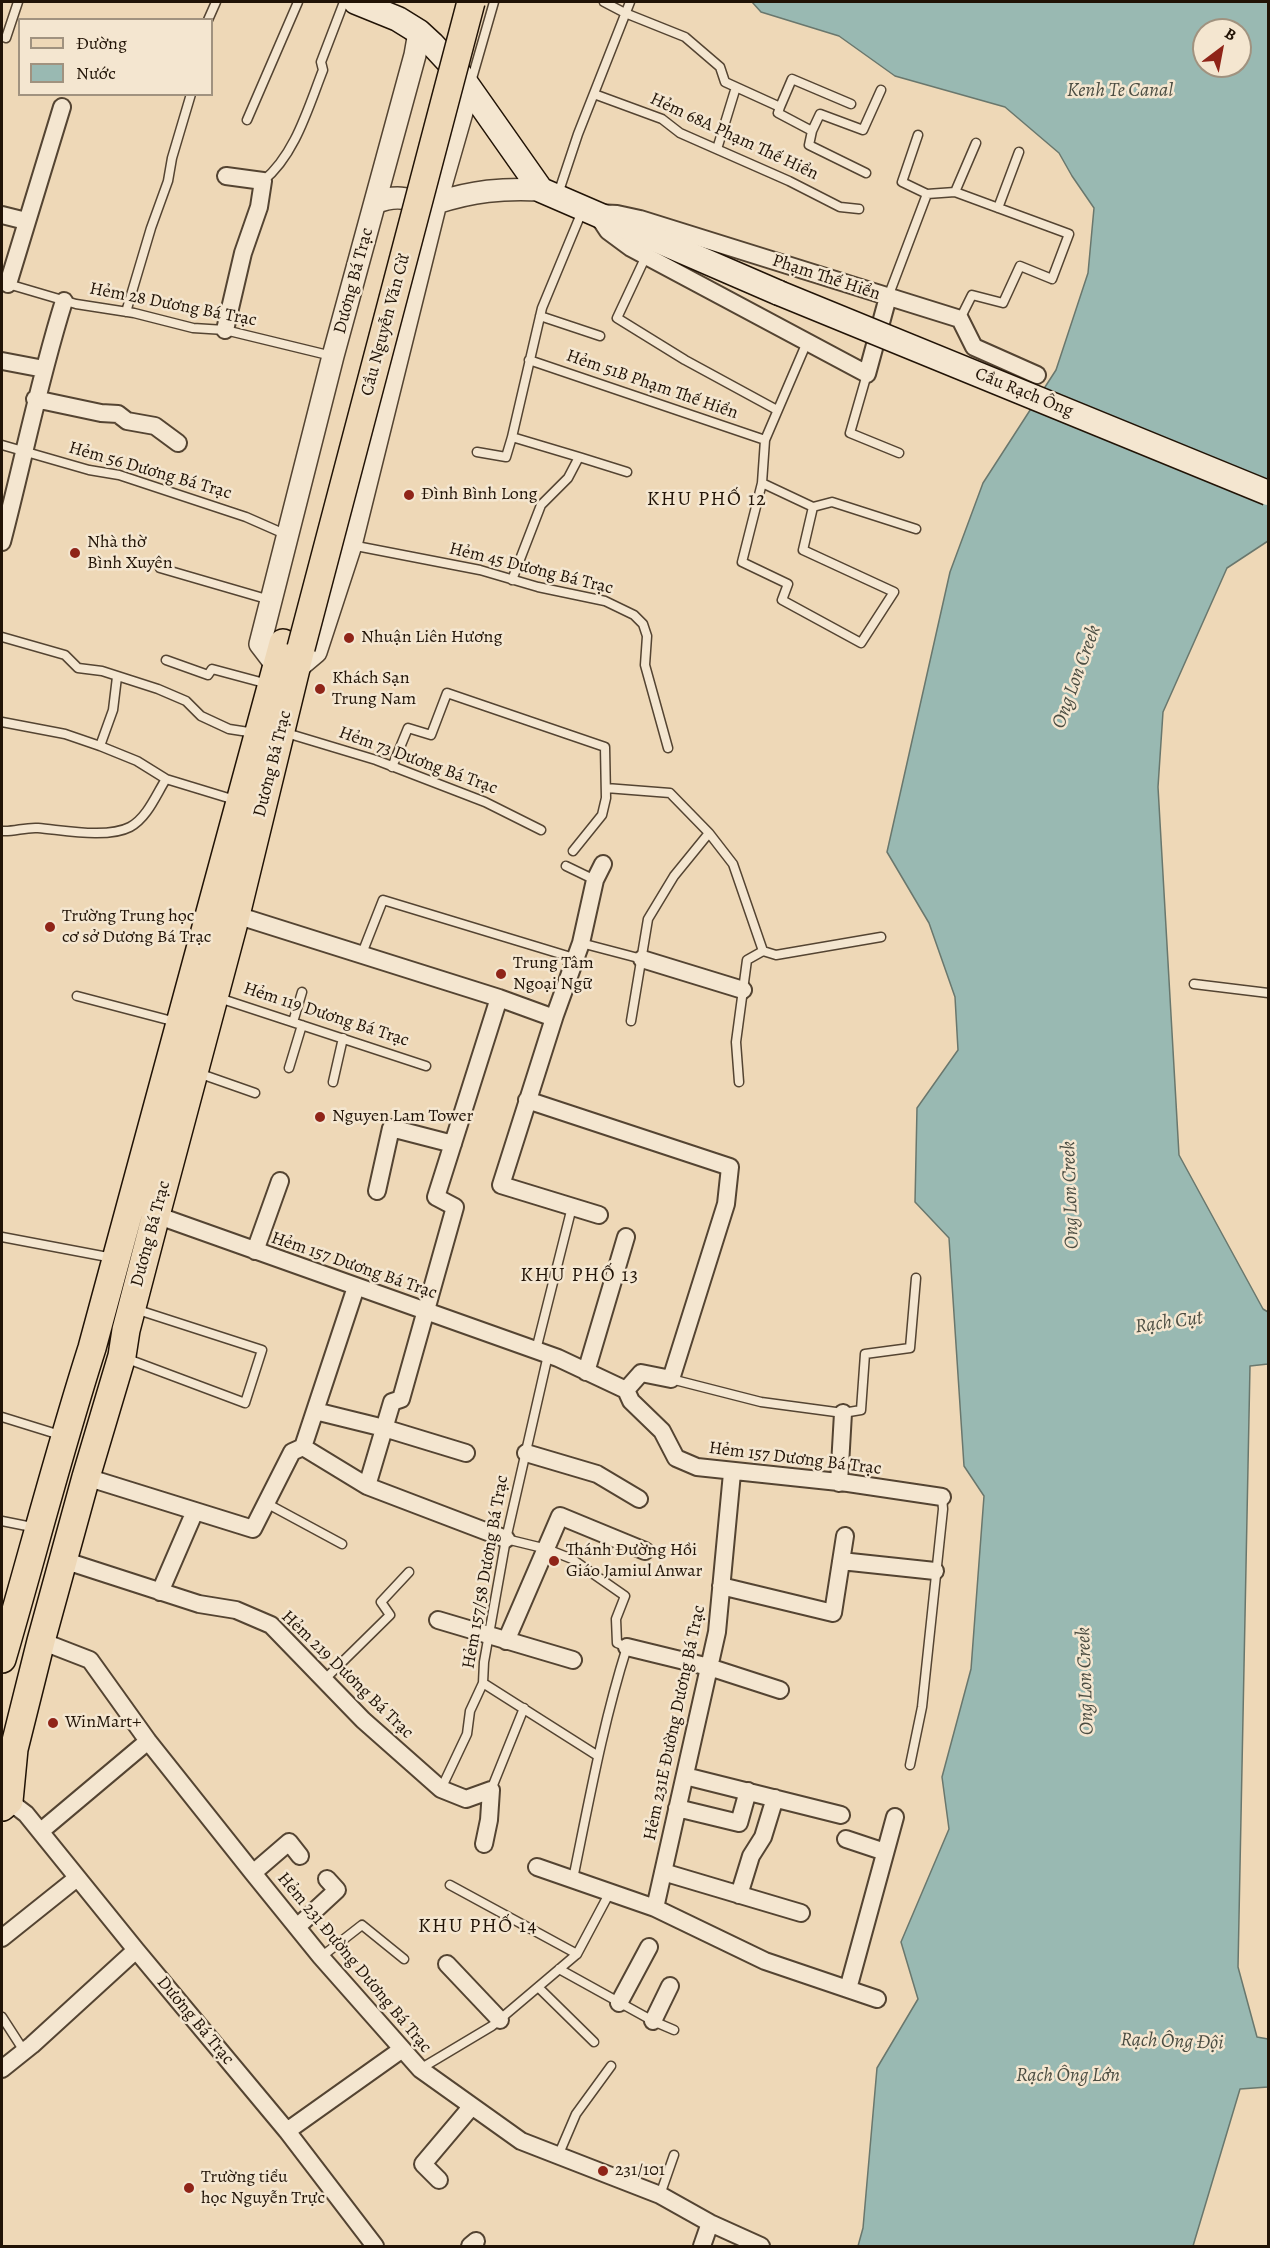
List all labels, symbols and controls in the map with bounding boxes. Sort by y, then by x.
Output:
legend [18,18,213,96]
north arrow [1192,18,1252,78]
text: B [1220,22,1241,46]
text: Đường [76,31,127,55]
text: Nước [76,61,116,85]
water label: Kenh Te Canal [1067,79,1173,103]
street label: Hẻm 68A Phạm Thế Hiển [646,88,822,186]
street label: Dương Bá Trạc [329,226,379,336]
street label: Phạm Thế Hiển [769,250,883,306]
street label: Cầu Nguyễn Văn Cừ [357,252,415,398]
street label: Hẻm 28 Dương Bá Trạc [88,278,258,332]
street label: Hẻm 51B Phạm Thế Hiển [563,345,741,425]
street label: Cầu Rạch Ông [972,363,1076,423]
street label: Hẻm 56 Dương Bá Trạc [66,437,234,505]
place label: Đình Bình Long [421,484,538,506]
marker: Đình Bình Long [402,488,416,502]
district label: KHU PHỐ 12 [647,488,767,512]
place label: Nhà thờ Bình Xuyên [87,532,173,574]
street label: Hẻm 45 Dương Bá Trạc [447,538,615,600]
marker: Nhà thờ Bình Xuyên [68,546,82,560]
water label: Ong Lon Creek [1047,622,1107,732]
place label: Nhuận Liên Hương [361,627,502,649]
marker: Nhuận Liên Hương [342,631,356,645]
place label: Khách Sạn Trung Nam [332,668,416,710]
marker: Khách Sạn Trung Nam [313,682,327,696]
street label: Dương Bá Trạc [249,708,297,820]
street label: Hẻm 73 Dương Bá Trạc [336,722,500,800]
place label: Trường Trung học cơ sở Dương Bá Trạc [62,906,211,948]
marker: Trường Trung học cơ sở Dương Bá Trạc [43,920,57,934]
place label: Trung Tâm Ngoại Ngữ [513,953,594,996]
marker: Trung Tâm Ngoại Ngữ [494,967,508,981]
street label: Hẻm 119 Dương Bá Trạc [240,978,412,1052]
place label: Nguyen Lam Tower [332,1106,473,1128]
marker: Nguyen Lam Tower [313,1110,327,1124]
water label: Ong Lon Creek [1057,1141,1085,1249]
street label: Dương Bá Trạc [126,1179,176,1289]
street label: Hẻm 157 Dương Bá Trạc [268,1227,440,1305]
district label: KHU PHỐ 13 [520,1264,640,1288]
water label: Rạch Cụt [1134,1306,1204,1340]
street label: Hẻm 157 Dương Bá Trạc [707,1438,883,1480]
street label: Hẻm 157/58 Dương Bá Trạc [458,1473,514,1671]
place label: Thánh Đường Hồi Giáo Jamiul Anwar [566,1540,702,1582]
marker: Thánh Đường Hồi Giáo Jamiul Anwar [547,1554,561,1568]
street label: Hẻm 231E Đường Dương Bá Trạc [640,1603,710,1843]
street label: Hẻm 219 Dương Bá Trạc [276,1606,418,1744]
water label: Ong Lon Creek [1072,1627,1100,1735]
place label: WinMart+ [65,1712,141,1734]
marker: WinMart+ [46,1716,60,1730]
street label: Hẻm 231 Đường Dương Bá Trạc [272,1868,436,2058]
district label: KHU PHỐ 14 [418,1915,538,1939]
street label: Dương Bá Trạc [152,1972,238,2070]
water label: Rạch Ông Đội [1120,2028,1224,2056]
water label: Rạch Ông Lớn [1016,2064,1120,2088]
place label: 231/101 [615,2160,665,2182]
marker: 231/101 [596,2164,610,2178]
place label: Trường tiểu học Nguyễn Trực [201,2167,325,2210]
marker: Trường tiểu học Nguyễn Trực [182,2181,196,2195]

